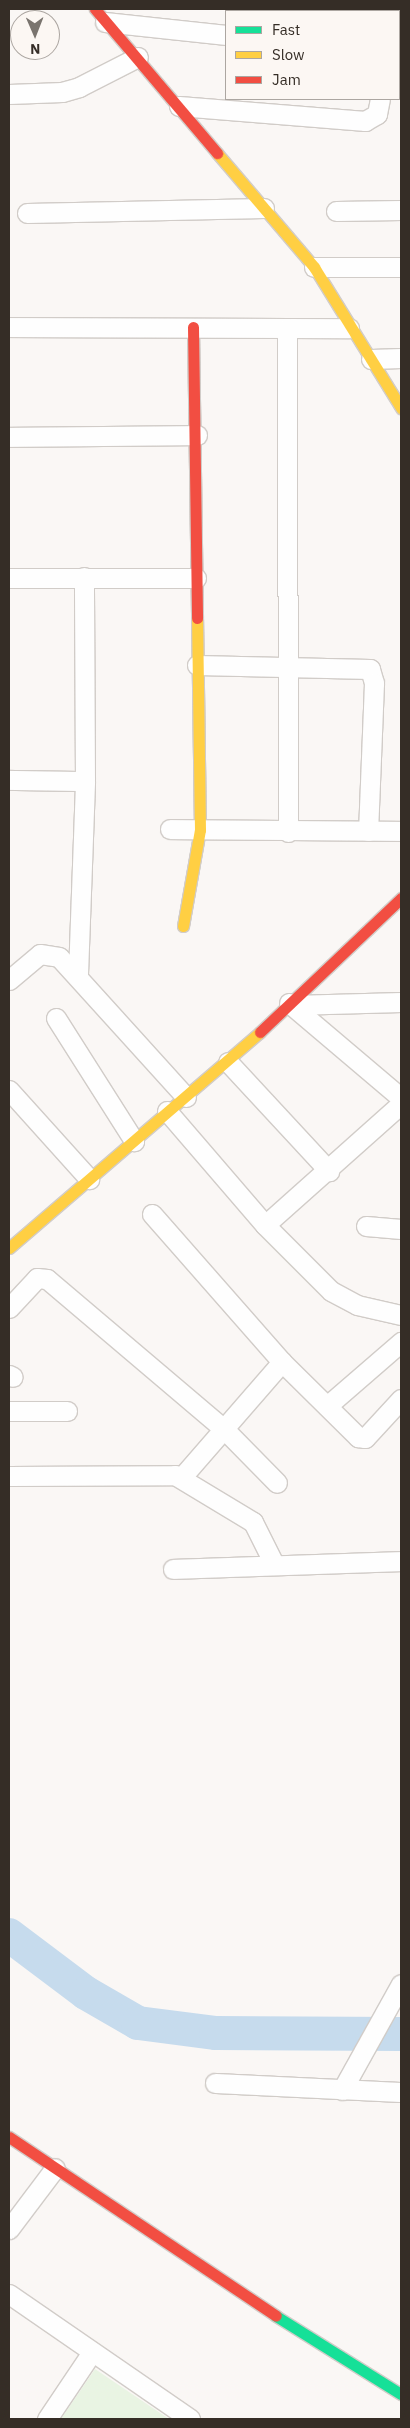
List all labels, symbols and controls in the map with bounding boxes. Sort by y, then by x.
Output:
north arrow [10,10,60,60]
legend [225,10,400,100]
text: Fast [272,20,300,39]
text: N [30,40,40,58]
text: Slow [272,45,305,64]
text: Jam [272,70,301,89]

